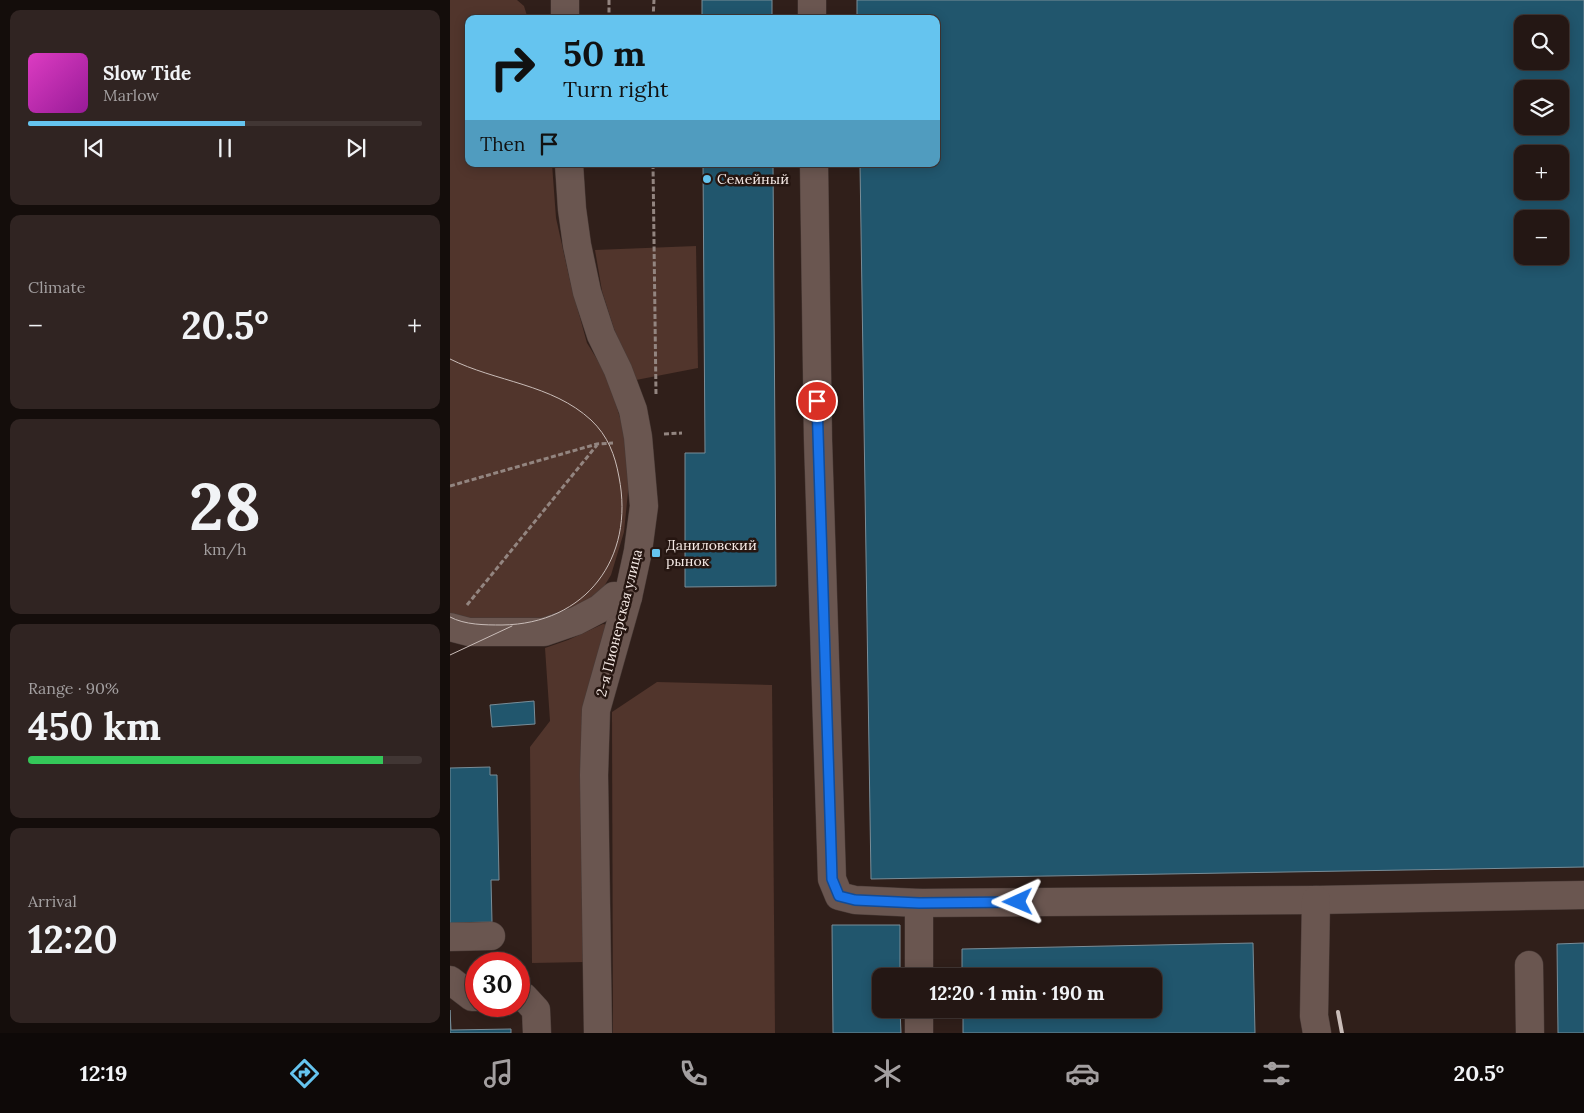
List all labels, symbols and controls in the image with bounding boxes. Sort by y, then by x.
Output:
map controls [1514,15,1569,265]
button: search [1514,15,1569,70]
text: 50 m [563,31,646,76]
icon: right [480,35,545,100]
text: Slow Tide [103,61,191,85]
text: Turn right [563,75,668,103]
button: layers [1514,80,1569,135]
text: Marlow [103,85,159,105]
icon: arrive [535,130,563,158]
text: Then [480,132,525,156]
icon: previous [80,134,108,162]
icon: pause [211,134,239,162]
icon: next [342,134,370,162]
button: + [1514,145,1569,200]
place label: Семейный [717,170,789,188]
marker: Семейный [701,173,713,185]
button: − [1514,210,1569,265]
text: Climate [28,277,85,297]
text: 20.5° [181,301,269,349]
text: − [28,308,43,344]
text: + [407,308,422,344]
pin [796,380,838,422]
icon: arrive [803,387,831,415]
text: 28 [189,465,261,548]
place label: Даниловский рынок [666,536,757,570]
text: km/h [203,539,247,559]
street label: 2-я Пионерская улица [592,547,646,699]
marker: Даниловский рынок [650,547,662,559]
text: Range · 90% [28,678,119,698]
text: 450 km [28,702,161,750]
position arrow [991,875,1043,927]
text: Arrival [28,891,77,911]
text: 12:20 [28,915,118,963]
speed limit sign: 30 [465,952,530,1017]
text: 12:20 · 1 min · 190 m [929,981,1105,1005]
icon: directions [287,1056,322,1091]
icon: music [481,1056,516,1091]
icon: phone [676,1056,711,1091]
icon: climate [870,1056,905,1091]
icon: car [1065,1056,1100,1091]
icon: filters [1259,1056,1294,1091]
text: 12:19 [80,1059,127,1087]
text: 20.5° [1453,1059,1504,1087]

